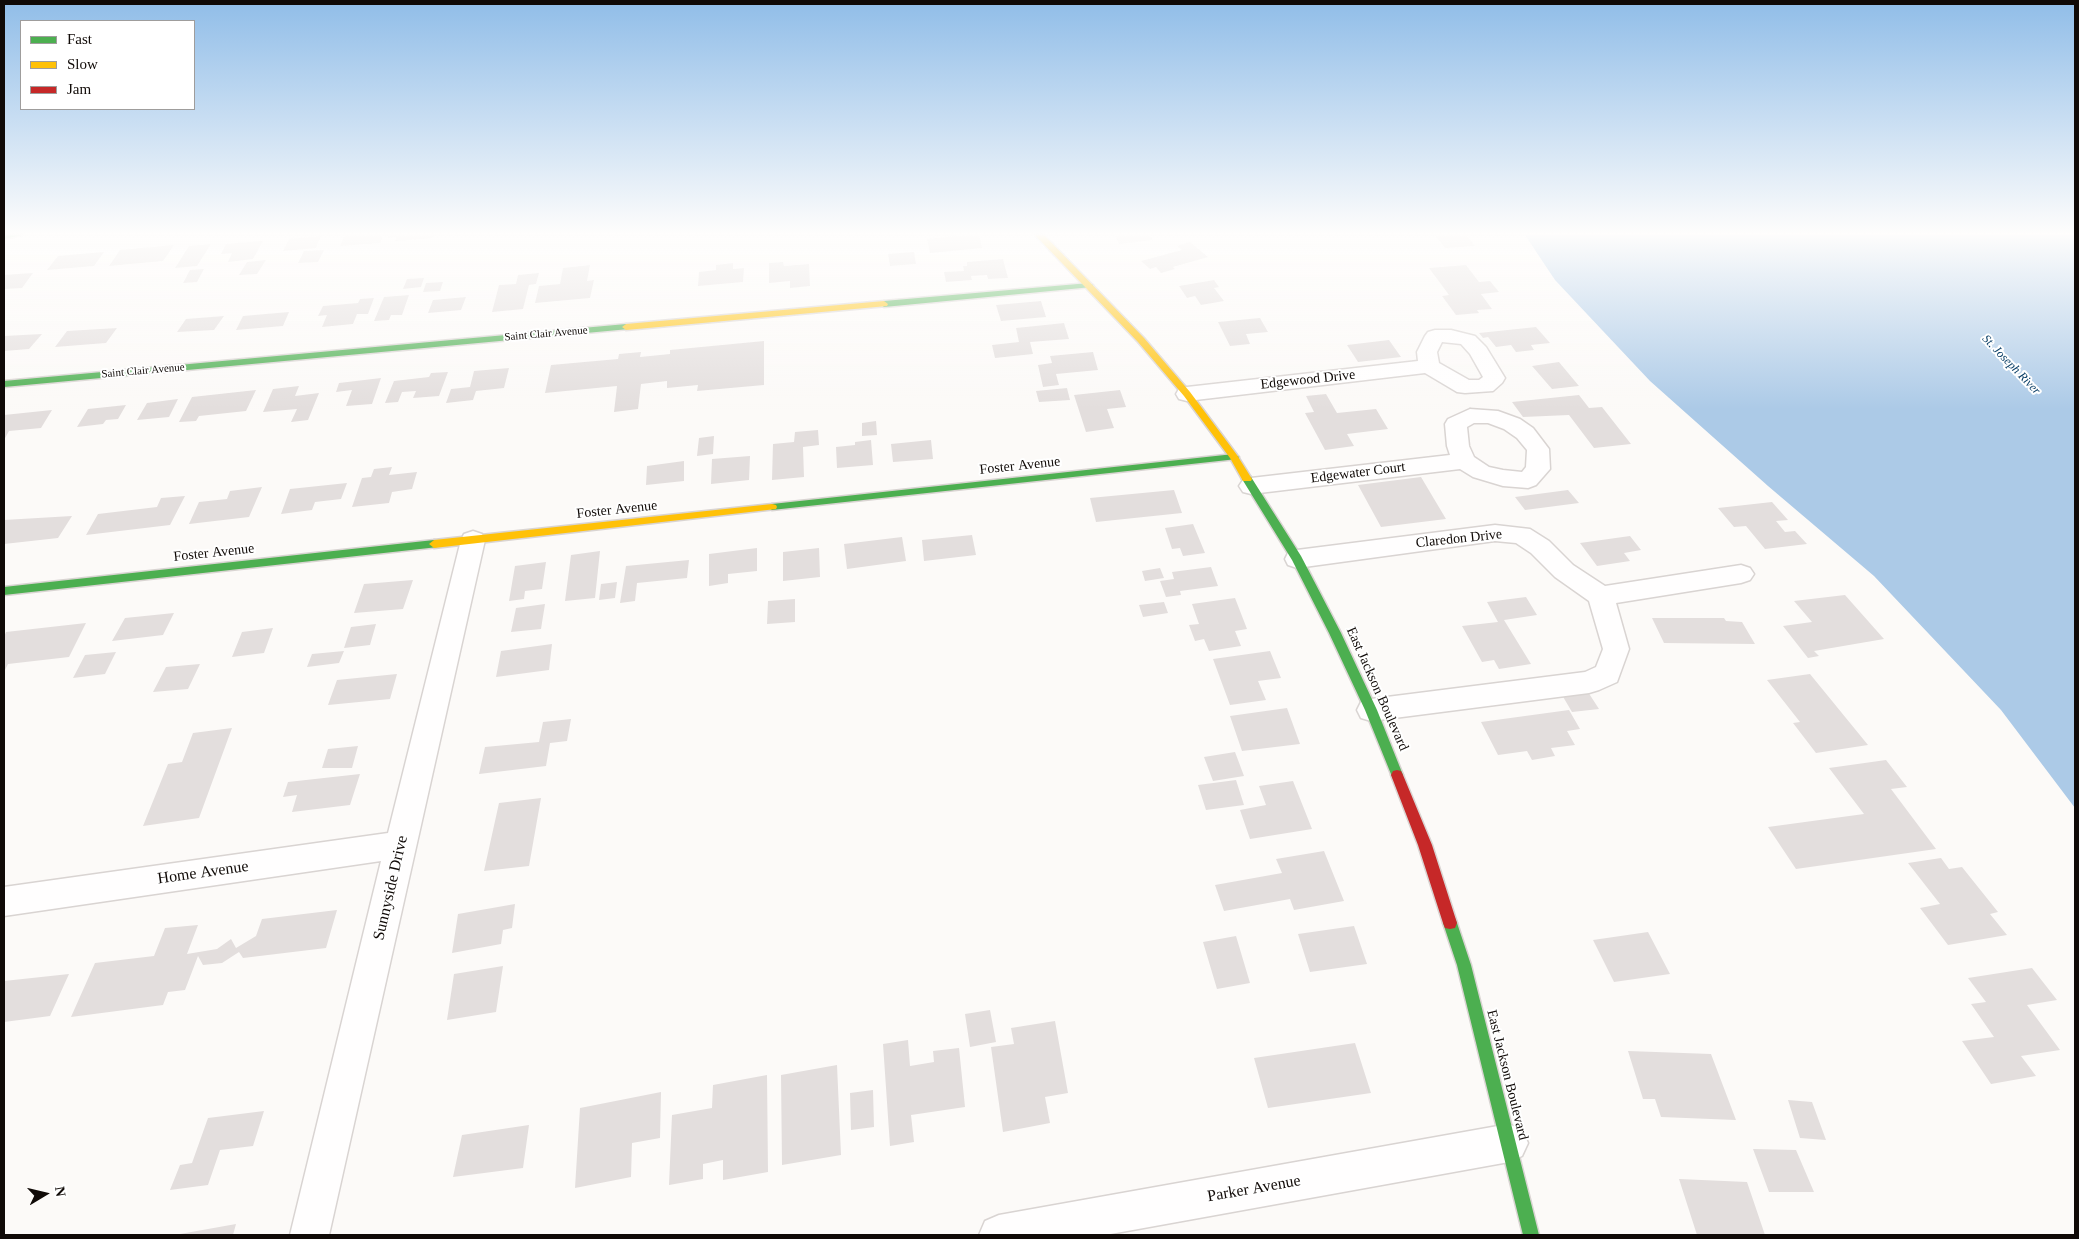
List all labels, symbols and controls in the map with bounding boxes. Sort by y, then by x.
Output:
legend [20,20,195,110]
text: Fast [67,31,92,47]
text: Slow [67,56,98,72]
text: Jam [67,81,91,97]
street label: Saint Clair Avenue [504,324,588,344]
water label: St. Joseph River [1979,332,2043,398]
street label: Saint Clair Avenue [101,361,185,381]
street label: Edgewood Drive [1260,367,1356,393]
street label: Foster Avenue [979,453,1061,479]
street label: Edgewater Court [1310,459,1406,487]
street label: Foster Avenue [576,497,658,523]
street label: Claredon Drive [1415,526,1503,552]
street label: Foster Avenue [173,540,255,566]
street label: East Jackson Boulevard [1342,624,1412,754]
street label: Sunnyside Drive [370,834,412,942]
street label: Home Avenue [156,857,250,889]
street label: East Jackson Boulevard [1483,1008,1531,1142]
north arrow [20,1169,70,1219]
street label: Parker Avenue [1206,1171,1302,1207]
text: N [52,1185,69,1198]

